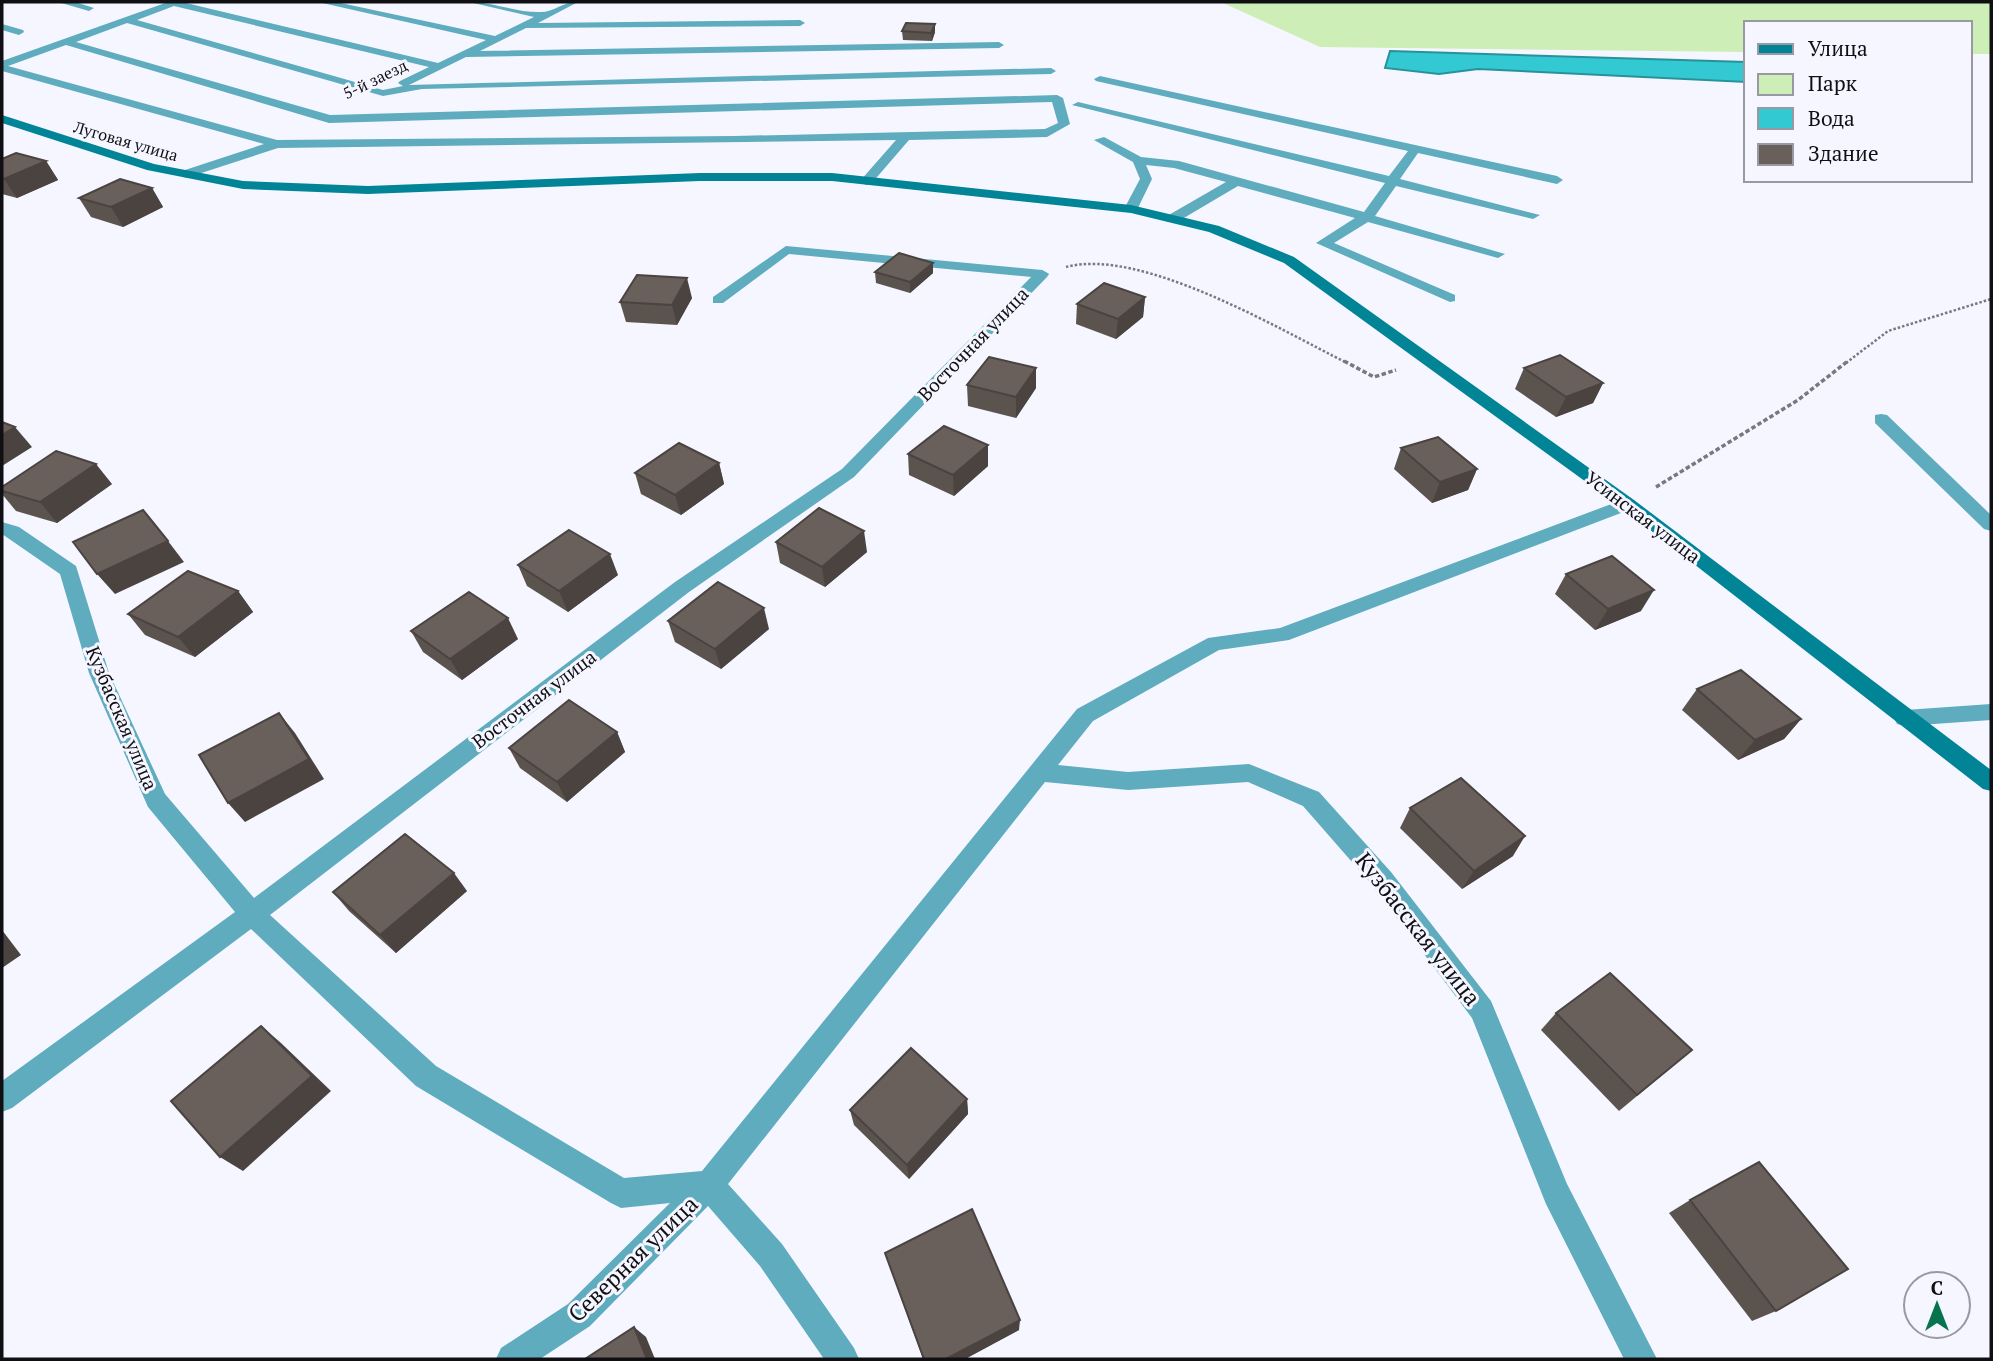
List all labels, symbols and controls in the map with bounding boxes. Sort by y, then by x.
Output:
legend [1744,21,1972,182]
text: Улица [1808,34,1868,62]
street label: 5-й заезд [339,54,411,104]
text: Парк [1808,69,1858,97]
text: Вода [1808,104,1855,132]
street label: Луговая улица [70,115,181,166]
text: Здание [1808,139,1879,167]
street label: Восточная улица [912,281,1034,406]
street label: Усинская улица [1581,465,1706,568]
street label: Кузбасская улица [81,642,164,794]
street label: Восточная улица [467,643,601,753]
street label: Кузбасская улица [1349,846,1488,1012]
street label: Северная улица [561,1188,705,1329]
north arrow [1902,1270,1972,1340]
text: С [1931,1275,1943,1300]

